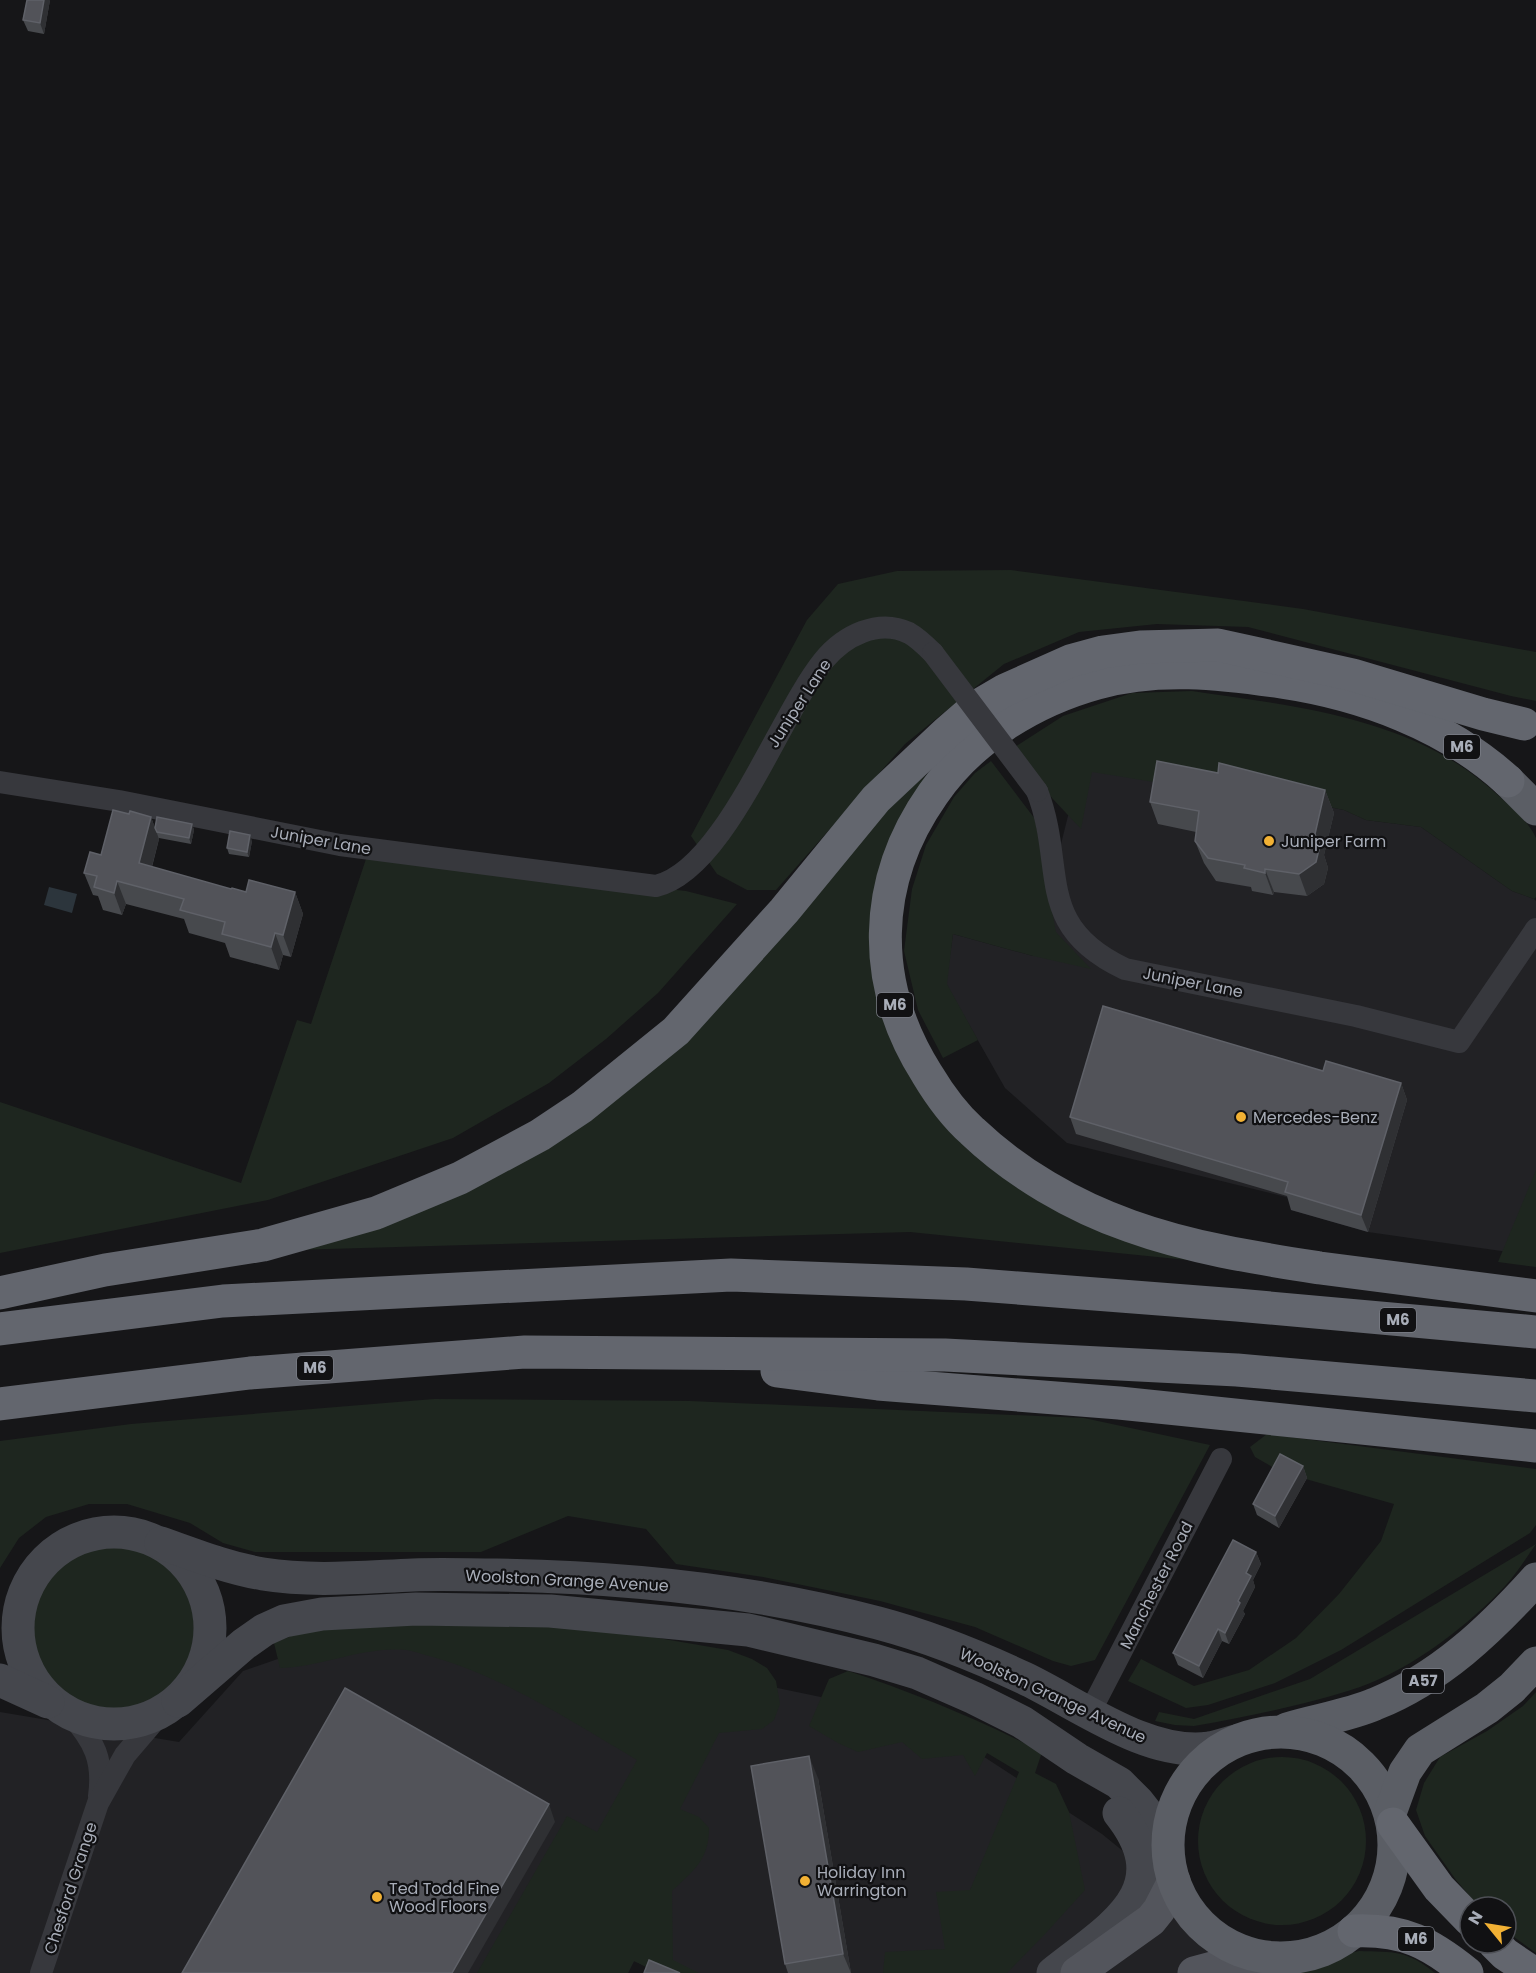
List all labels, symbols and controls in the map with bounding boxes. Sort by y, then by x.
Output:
street label: Juniper Lane [762,654,837,752]
road number: M6 [1444,735,1480,759]
street label: Juniper Lane [269,820,373,861]
place label: Juniper Farm [1281,830,1386,853]
marker: Juniper Farm [1262,834,1276,848]
street label: Juniper Lane [1141,961,1245,1004]
road number: M6 [877,993,913,1017]
place label: Mercedes-Benz [1253,1106,1377,1129]
marker: Mercedes-Benz [1234,1110,1248,1124]
road number: M6 [1380,1308,1416,1332]
road number: M6 [297,1356,333,1380]
street label: Manchester Road [1114,1517,1199,1653]
street label: Woolston Grange Avenue [465,1564,669,1597]
street label: Woolston Grange Avenue [956,1642,1150,1749]
road number: A57 [1402,1669,1444,1693]
street label: Chesford Grange [38,1819,103,1957]
place label: Holiday Inn Warrington [817,1861,907,1902]
marker: Holiday Inn Warrington [798,1874,812,1888]
place label: Ted Todd Fine Wood Floors [389,1877,500,1918]
marker: Ted Todd Fine Wood Floors [370,1890,384,1904]
north arrow [1458,1895,1518,1955]
text: N [1462,1907,1488,1929]
road number: M6 [1398,1927,1434,1951]

